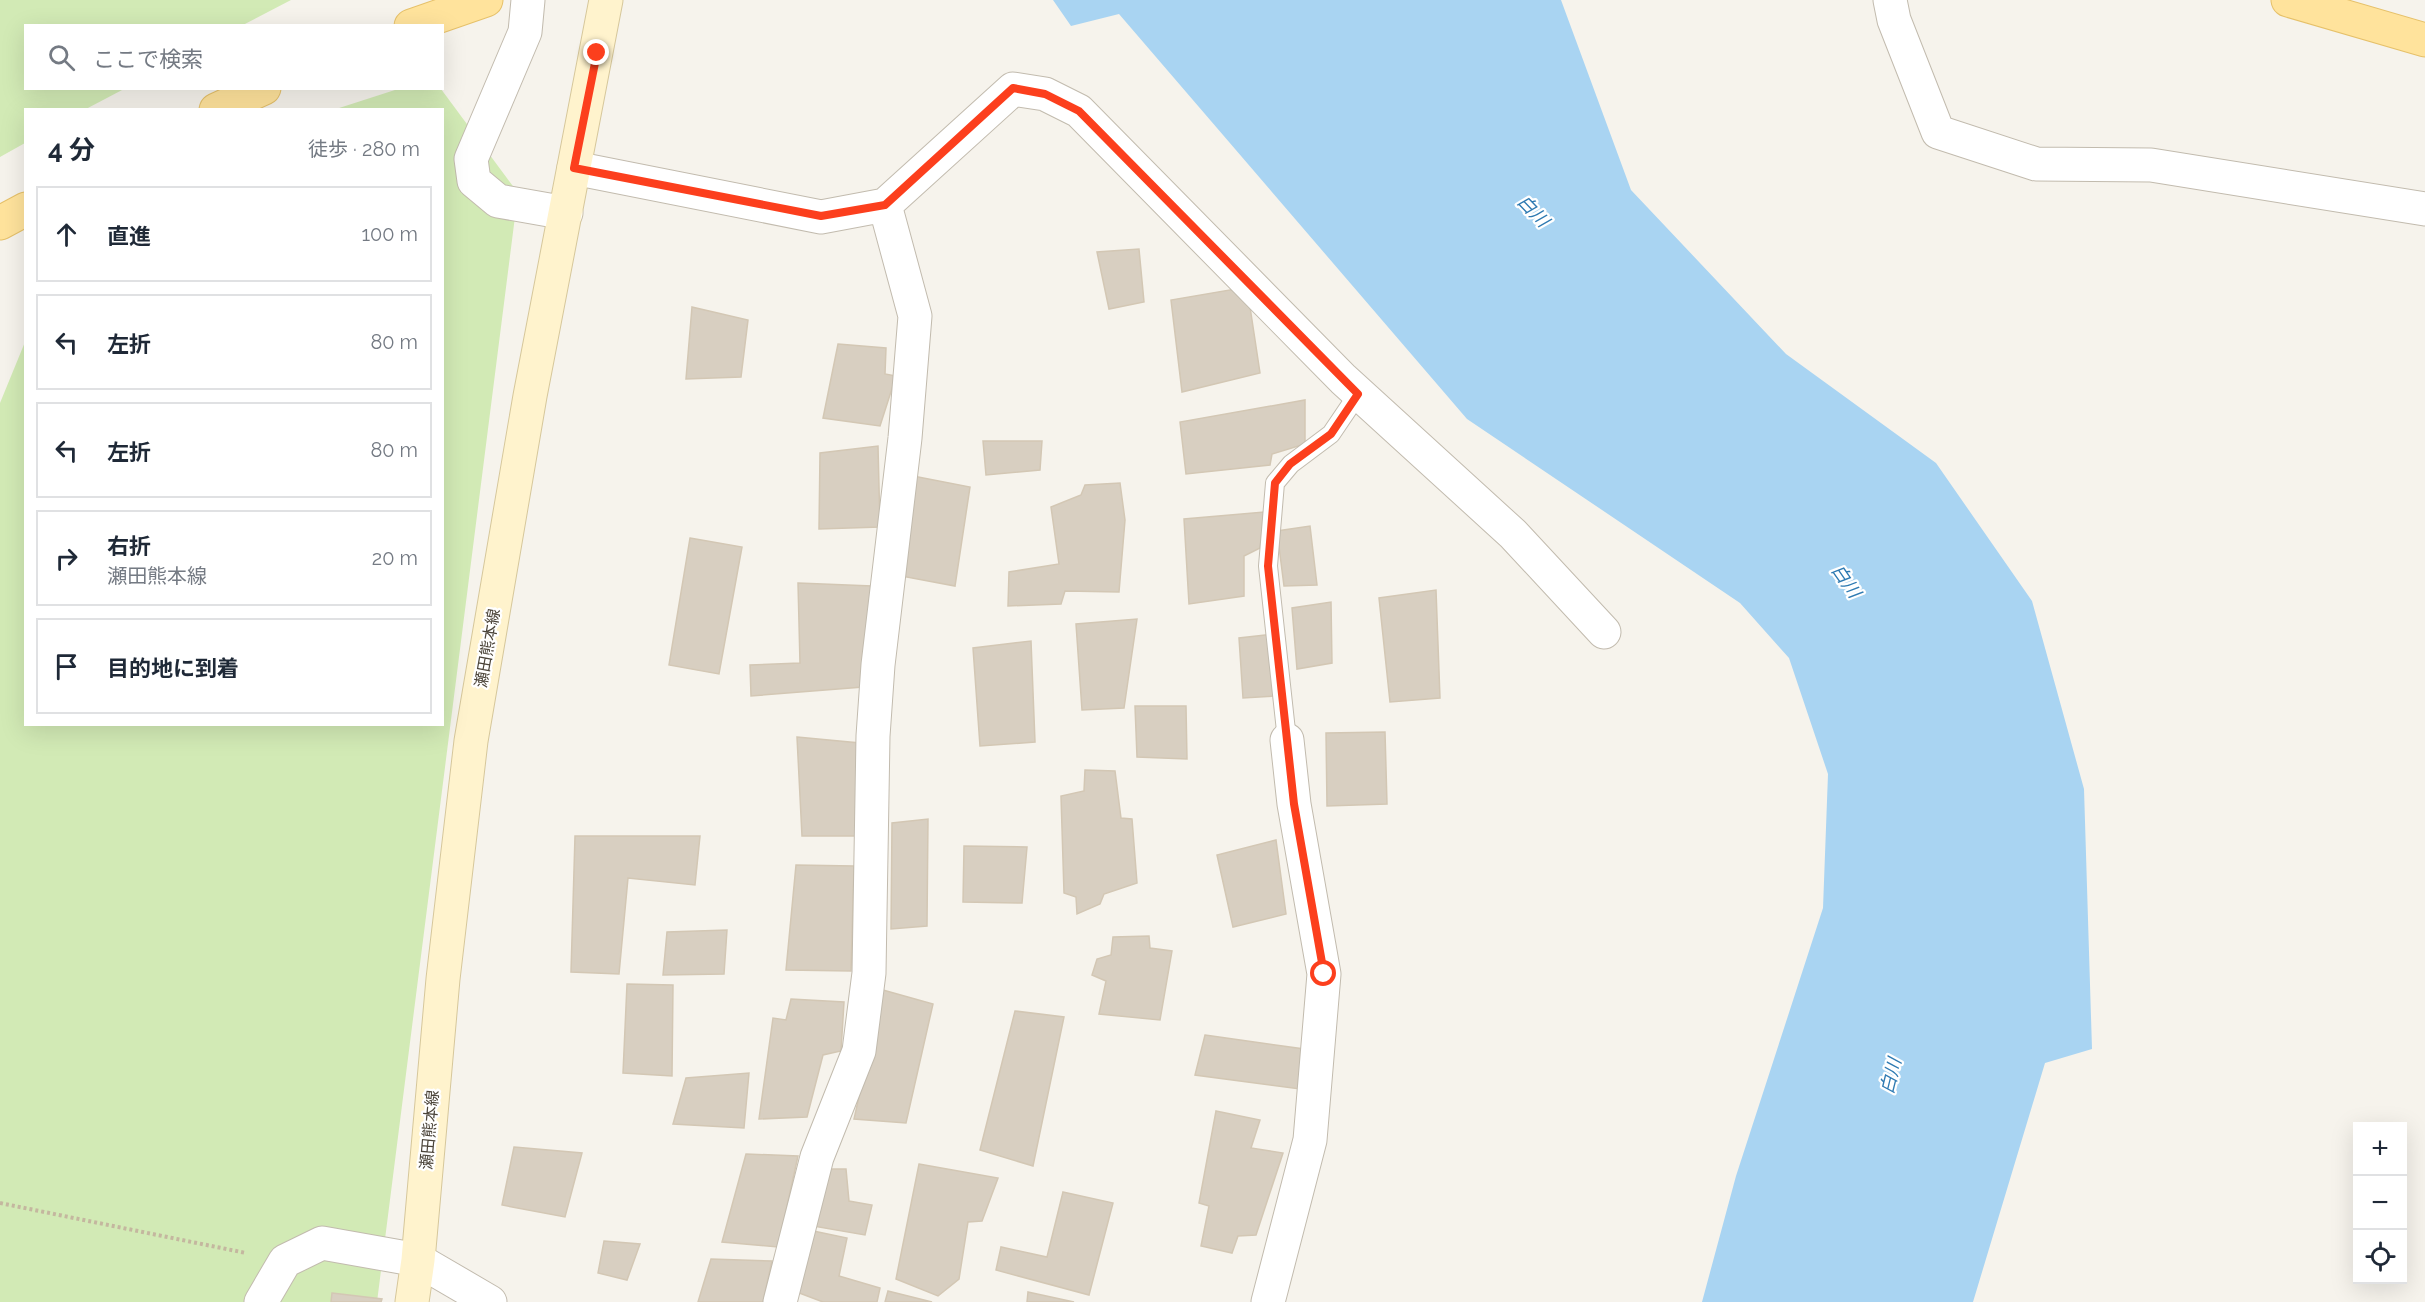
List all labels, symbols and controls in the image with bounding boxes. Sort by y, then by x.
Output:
search box [24,24,444,90]
route end [583,39,609,65]
icon: search [45,41,78,74]
text: ここで検索 [93,46,203,72]
text: 4 分 [48,135,95,165]
text: 徒歩 · 280 m [308,137,420,161]
water label: 白川 [1513,190,1555,232]
icon: ahead [50,218,83,251]
text: 100 m [361,222,418,246]
text: 直進 [107,223,151,249]
icon: left [50,326,83,359]
text: 80 m [370,330,418,354]
text: 左折 [107,331,151,357]
icon: left [50,434,83,467]
text: 80 m [370,438,418,462]
text: 左折 [107,439,151,465]
text: 右折 [107,533,151,559]
icon: right [50,542,83,575]
text: 20 m [372,546,418,570]
water label: 白川 [1827,560,1866,603]
text: 瀬田熊本線 [107,564,207,588]
street label: 瀬田熊本線 [471,607,504,689]
icon: arrive [50,650,83,683]
text: 目的地に到着 [107,655,239,681]
route start [1310,960,1336,986]
water label: 白川 [1876,1054,1906,1096]
street label: 瀬田熊本線 [417,1089,442,1171]
map controls [2353,1122,2407,1284]
button: + [2353,1122,2407,1176]
button: − [2353,1176,2407,1230]
button: locate [2353,1230,2407,1284]

